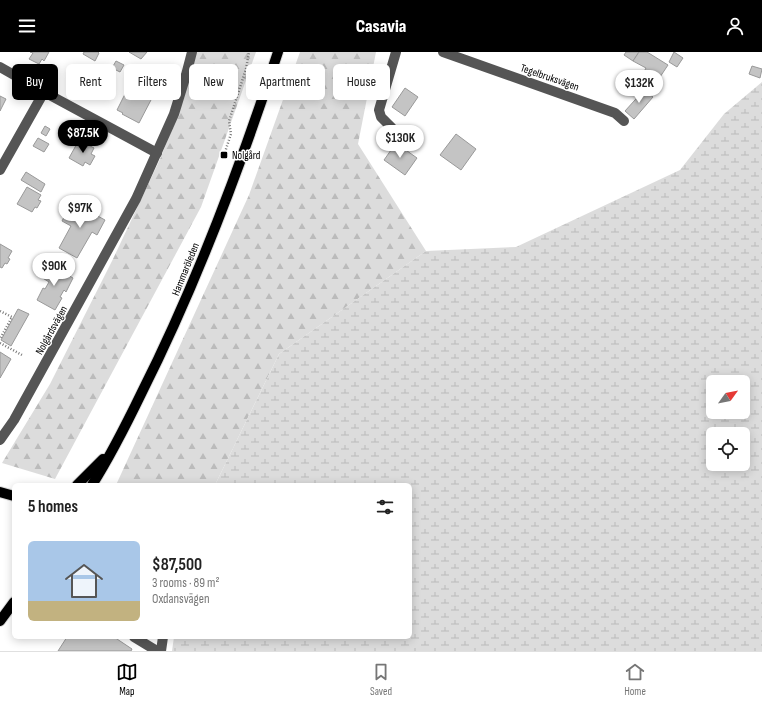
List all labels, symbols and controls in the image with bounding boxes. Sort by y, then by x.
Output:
icon: menu [16,15,38,37]
icon: person [724,15,746,37]
text: Casavia [356,16,406,37]
street label: Tegelbruksvägen [519,61,581,94]
chip: Buy [12,64,58,100]
chip: Rent [66,64,116,100]
chip: Filters [124,64,181,100]
chip: New [189,64,238,100]
chip: Apartment [246,64,325,100]
chip: House [333,64,390,100]
pin: $132K [611,70,667,104]
text: $132K [624,75,654,91]
pin: $87.5K [50,120,116,154]
text: $87.5K [67,125,99,141]
pin: $130K [372,125,428,159]
text: $130K [385,130,415,146]
place label: Nolgård [232,149,261,162]
marker: Nolgård [219,150,229,160]
pin: $97K [56,195,104,229]
text: $97K [68,200,92,216]
street label: Hammaröleden [169,241,202,298]
pin: $90K [30,253,78,287]
text: $90K [41,258,67,274]
street label: Nolgårdsvägen [33,303,70,357]
north arrow [706,375,750,419]
map controls [706,375,750,471]
button: locate [706,427,750,471]
icon: filters [374,496,396,518]
text: 5 homes [28,497,78,517]
text: $87,500 [152,555,202,575]
icon: home [60,557,108,605]
text: 3 rooms · 89 m² [152,575,219,591]
text: Oxdansvägen [152,591,209,607]
tab: Map [116,661,138,698]
tab: Saved [370,661,392,698]
tab: Home [624,661,646,698]

